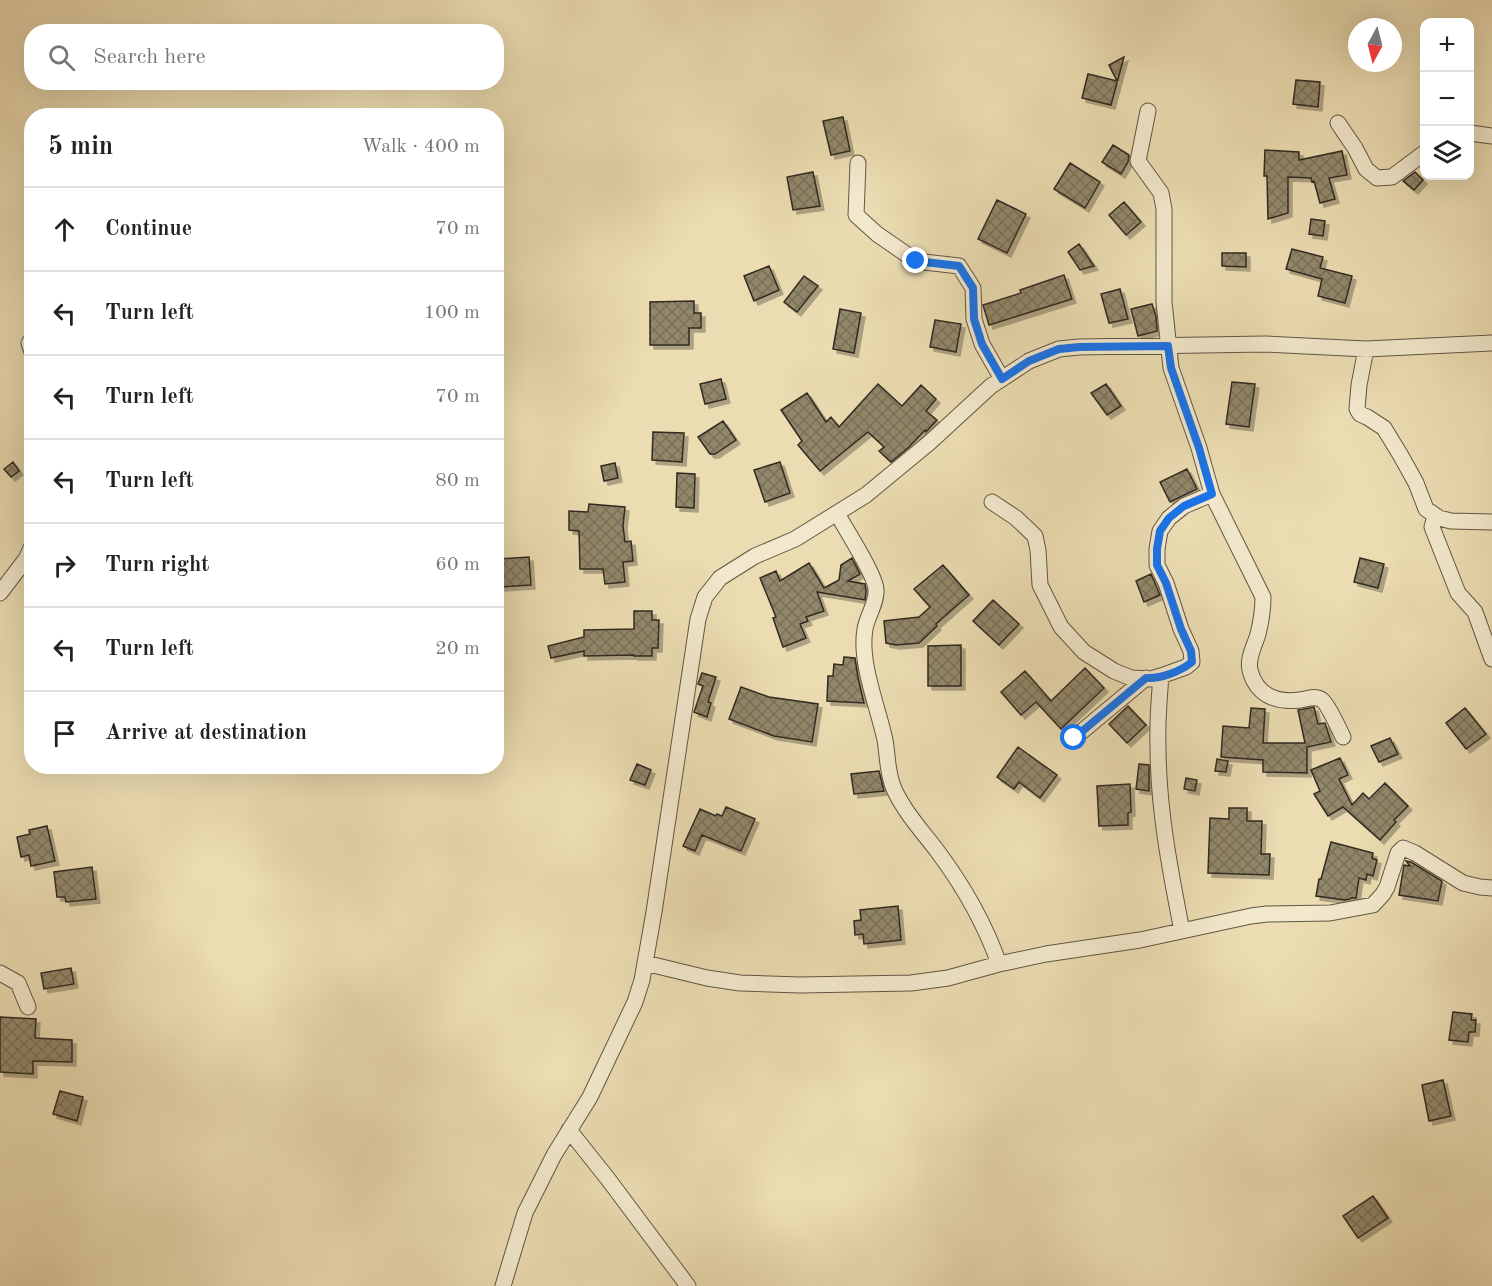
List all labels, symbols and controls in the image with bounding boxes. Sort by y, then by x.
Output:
north arrow [1348,18,1402,72]
map controls [1420,18,1474,180]
button: + [1420,18,1474,72]
search box [24,24,504,90]
icon: search [45,41,78,74]
text: Search here [93,46,206,68]
button: − [1420,72,1474,126]
button: layers [1420,126,1474,180]
text: 5 min [48,134,113,160]
text: Walk · 400 m [361,137,480,157]
icon: ahead [48,213,81,246]
text: Continue [105,218,192,240]
text: 70 m [435,219,480,239]
route end [902,247,928,273]
icon: left [48,297,81,330]
text: Turn left [105,302,194,324]
text: 100 m [424,303,480,323]
icon: left [48,381,81,414]
text: Turn left [105,386,194,408]
text: 70 m [435,387,480,407]
icon: left [48,465,81,498]
text: Turn left [105,470,194,492]
text: 80 m [435,471,480,491]
icon: right [48,549,81,582]
text: Turn right [105,554,209,576]
text: 60 m [435,555,480,575]
icon: left [48,633,81,666]
text: Turn left [105,638,194,660]
text: 20 m [435,639,480,659]
icon: arrive [48,717,81,750]
text: Arrive at destination [105,722,307,744]
route start [1060,724,1086,750]

